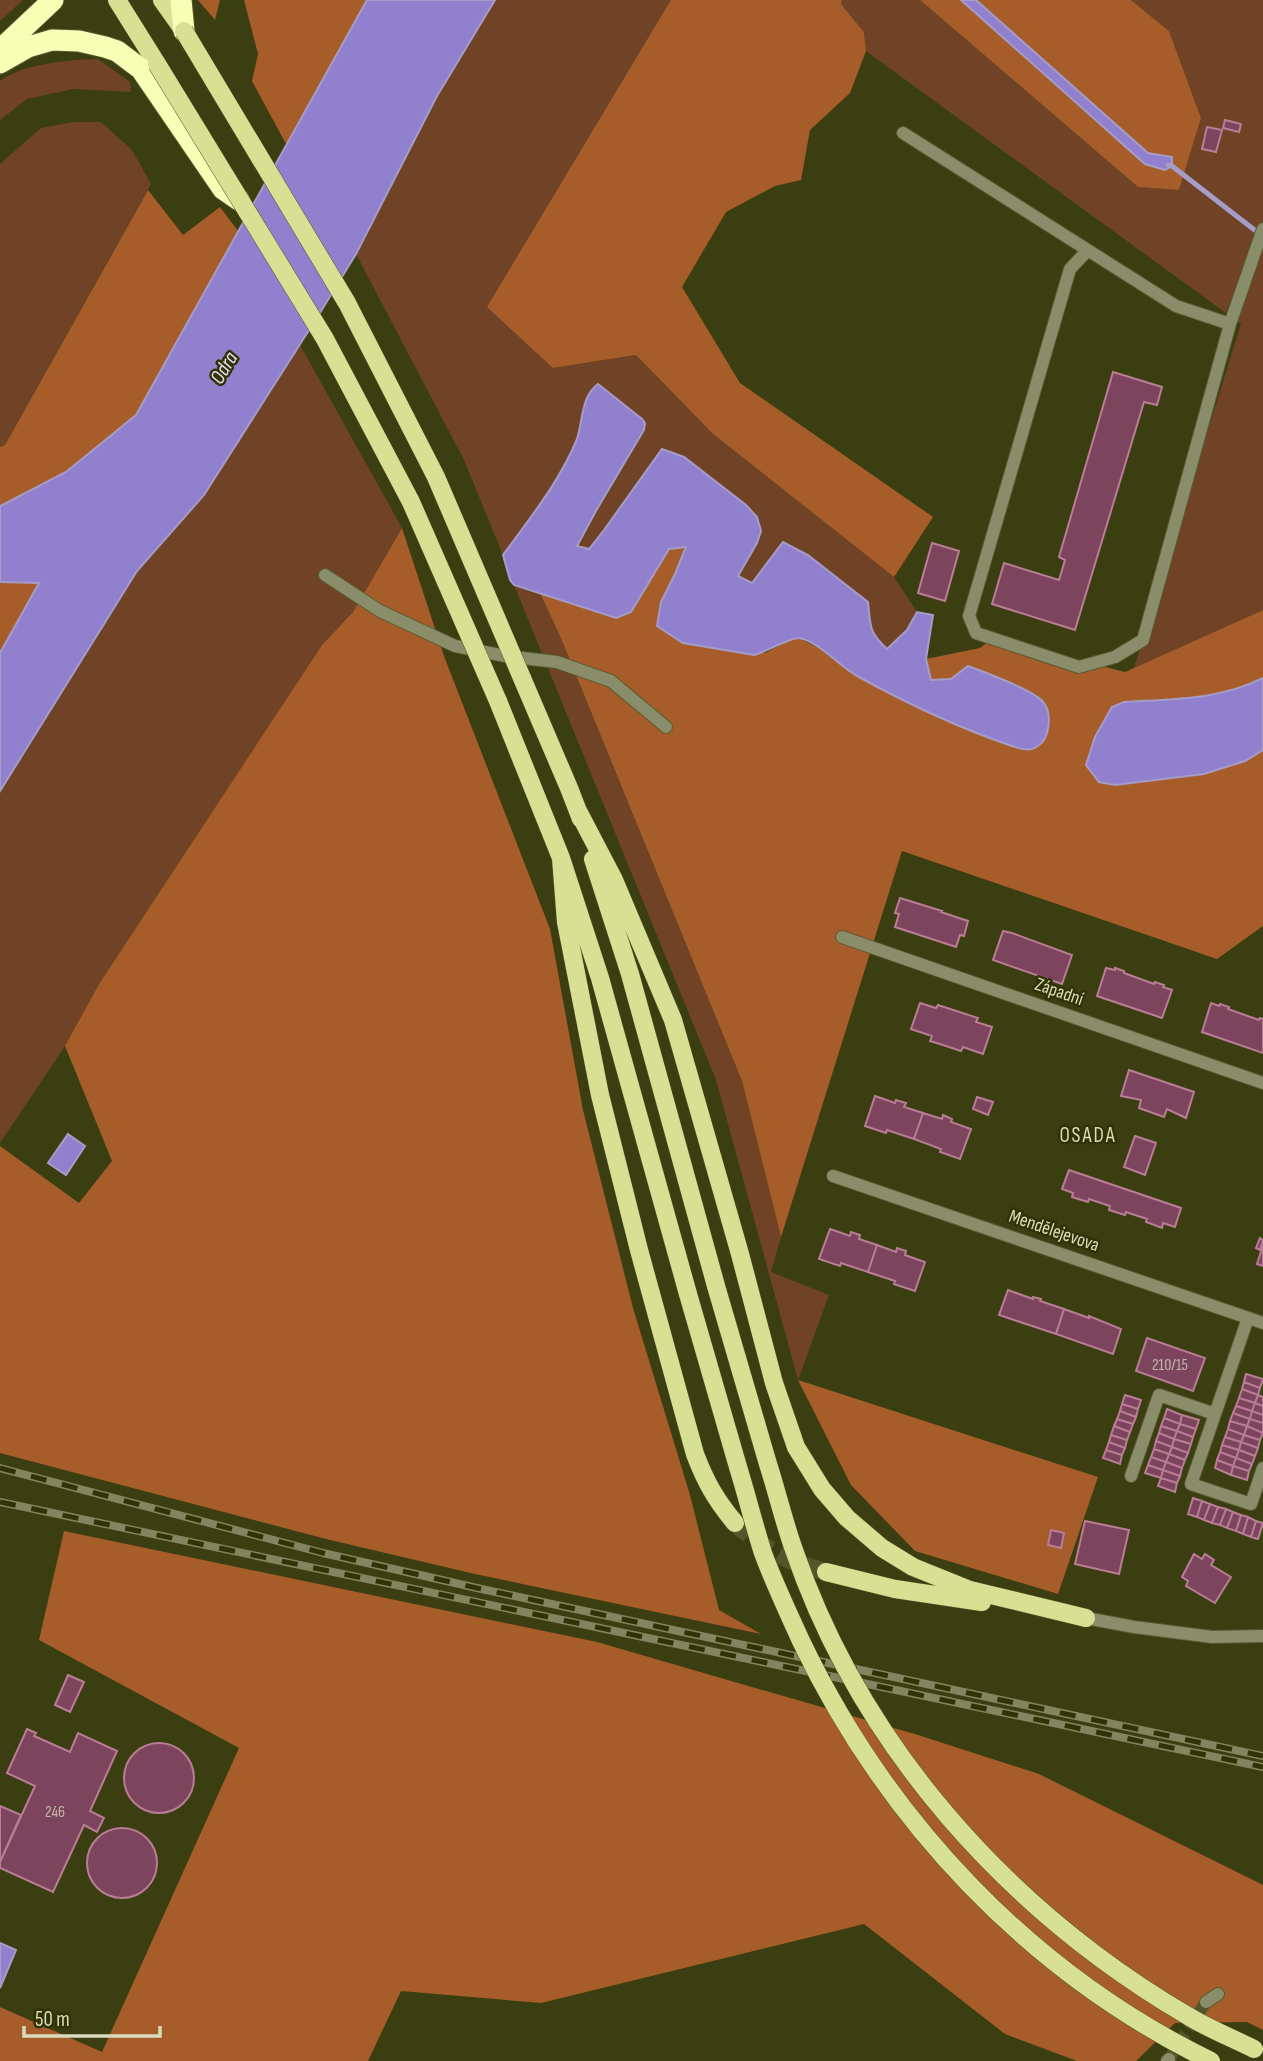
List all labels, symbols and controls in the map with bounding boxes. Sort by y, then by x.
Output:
water label: Odra [205,347,243,389]
street label: Západní [1032,973,1087,1011]
district label: OSADA [1059,1123,1117,1148]
street label: Mendělejevova [1006,1205,1102,1257]
house number: 210/15 [1152,1356,1188,1375]
house number: 246 [45,1803,65,1822]
scale bar [24,1994,161,2038]
text: 50 m [35,2007,70,2032]

